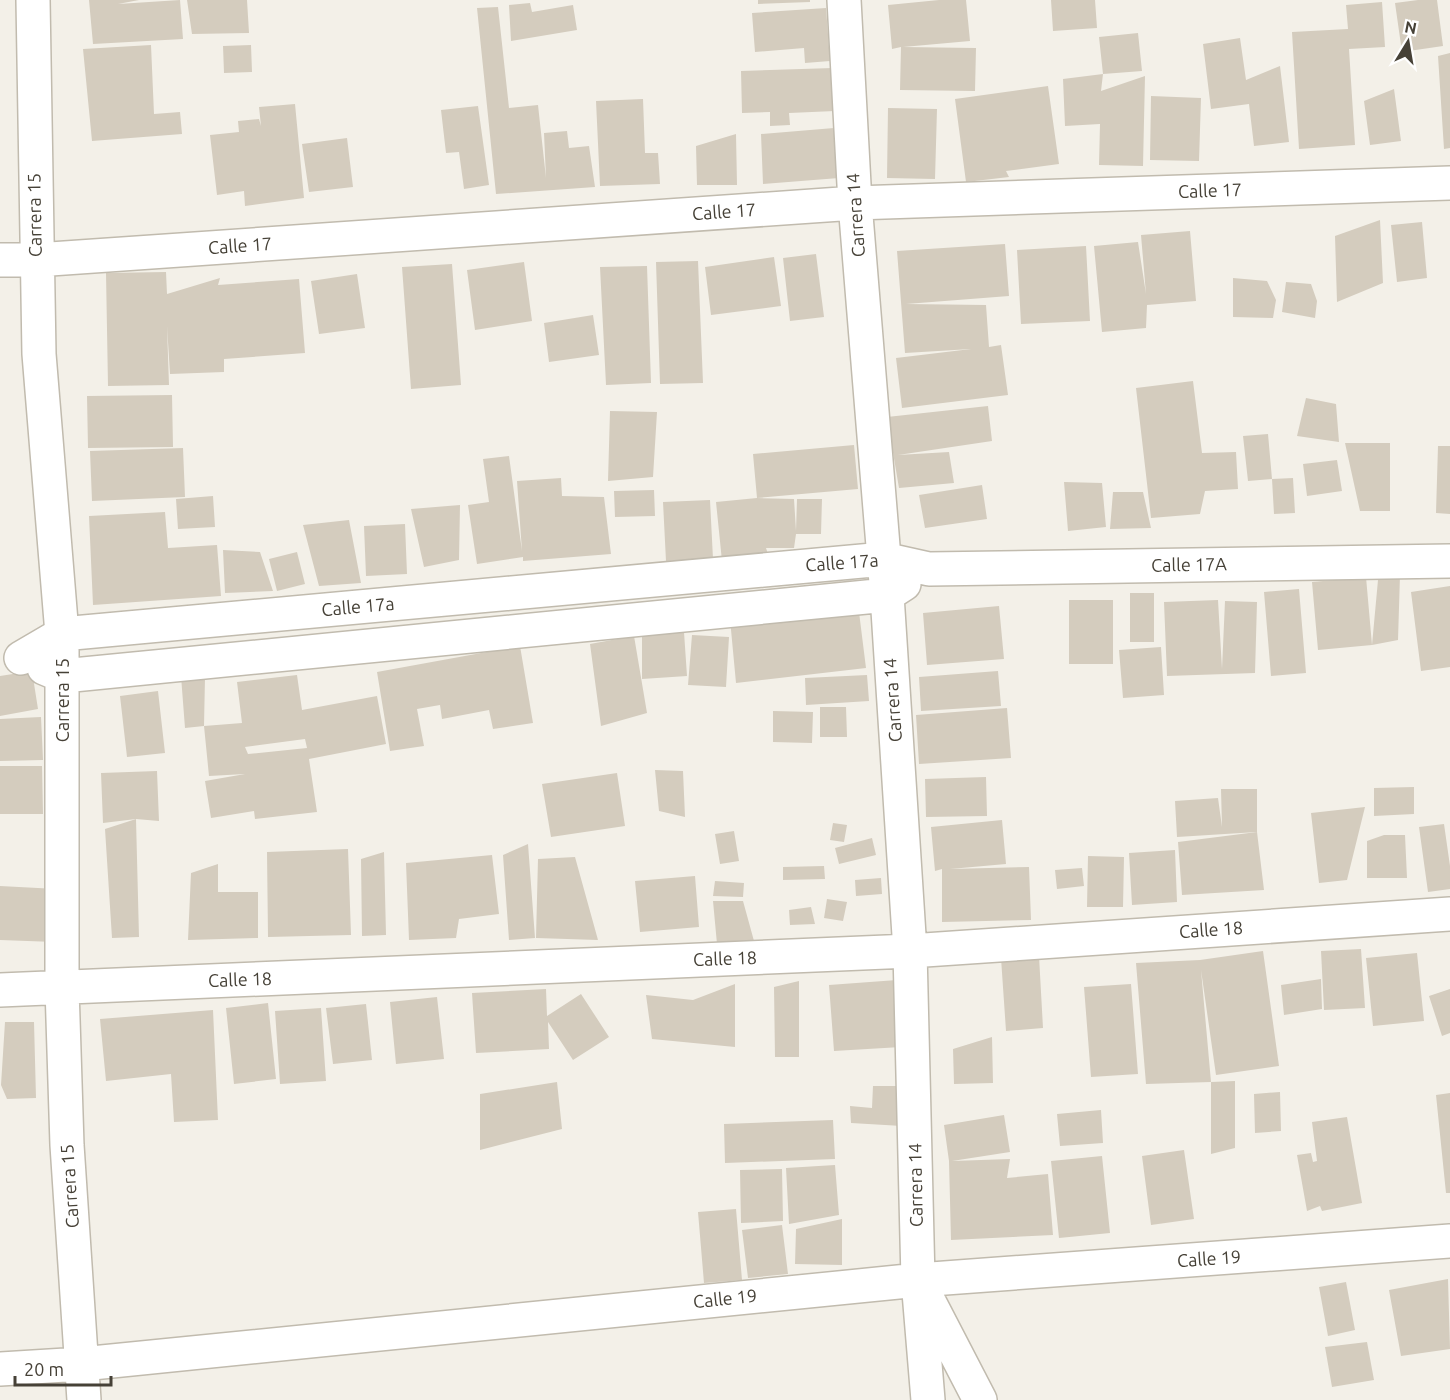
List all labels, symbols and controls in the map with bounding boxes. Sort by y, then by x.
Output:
north arrow [1378,12,1438,72]
text: N [1403,17,1418,37]
street label: Carrera 14 [842,172,868,258]
street label: Carrera 15 [23,173,45,257]
street label: Calle 17 [1178,179,1242,201]
street label: Calle 17 [691,199,757,223]
street label: Calle 17 [207,233,273,257]
street label: Calle 17a [805,549,879,575]
street label: Calle 17A [1151,553,1227,575]
street label: Calle 17a [321,593,395,619]
street label: Carrera 14 [879,657,905,743]
street label: Carrera 15 [52,658,72,742]
street label: Calle 18 [1178,917,1244,941]
street label: Calle 18 [693,947,757,969]
street label: Calle 18 [208,968,272,990]
street label: Carrera 15 [56,1143,82,1229]
street label: Carrera 14 [904,1143,926,1227]
street label: Calle 19 [1176,1246,1242,1270]
street label: Calle 19 [692,1285,758,1311]
scale bar [15,1349,111,1387]
text: 20 m [24,1359,64,1379]

